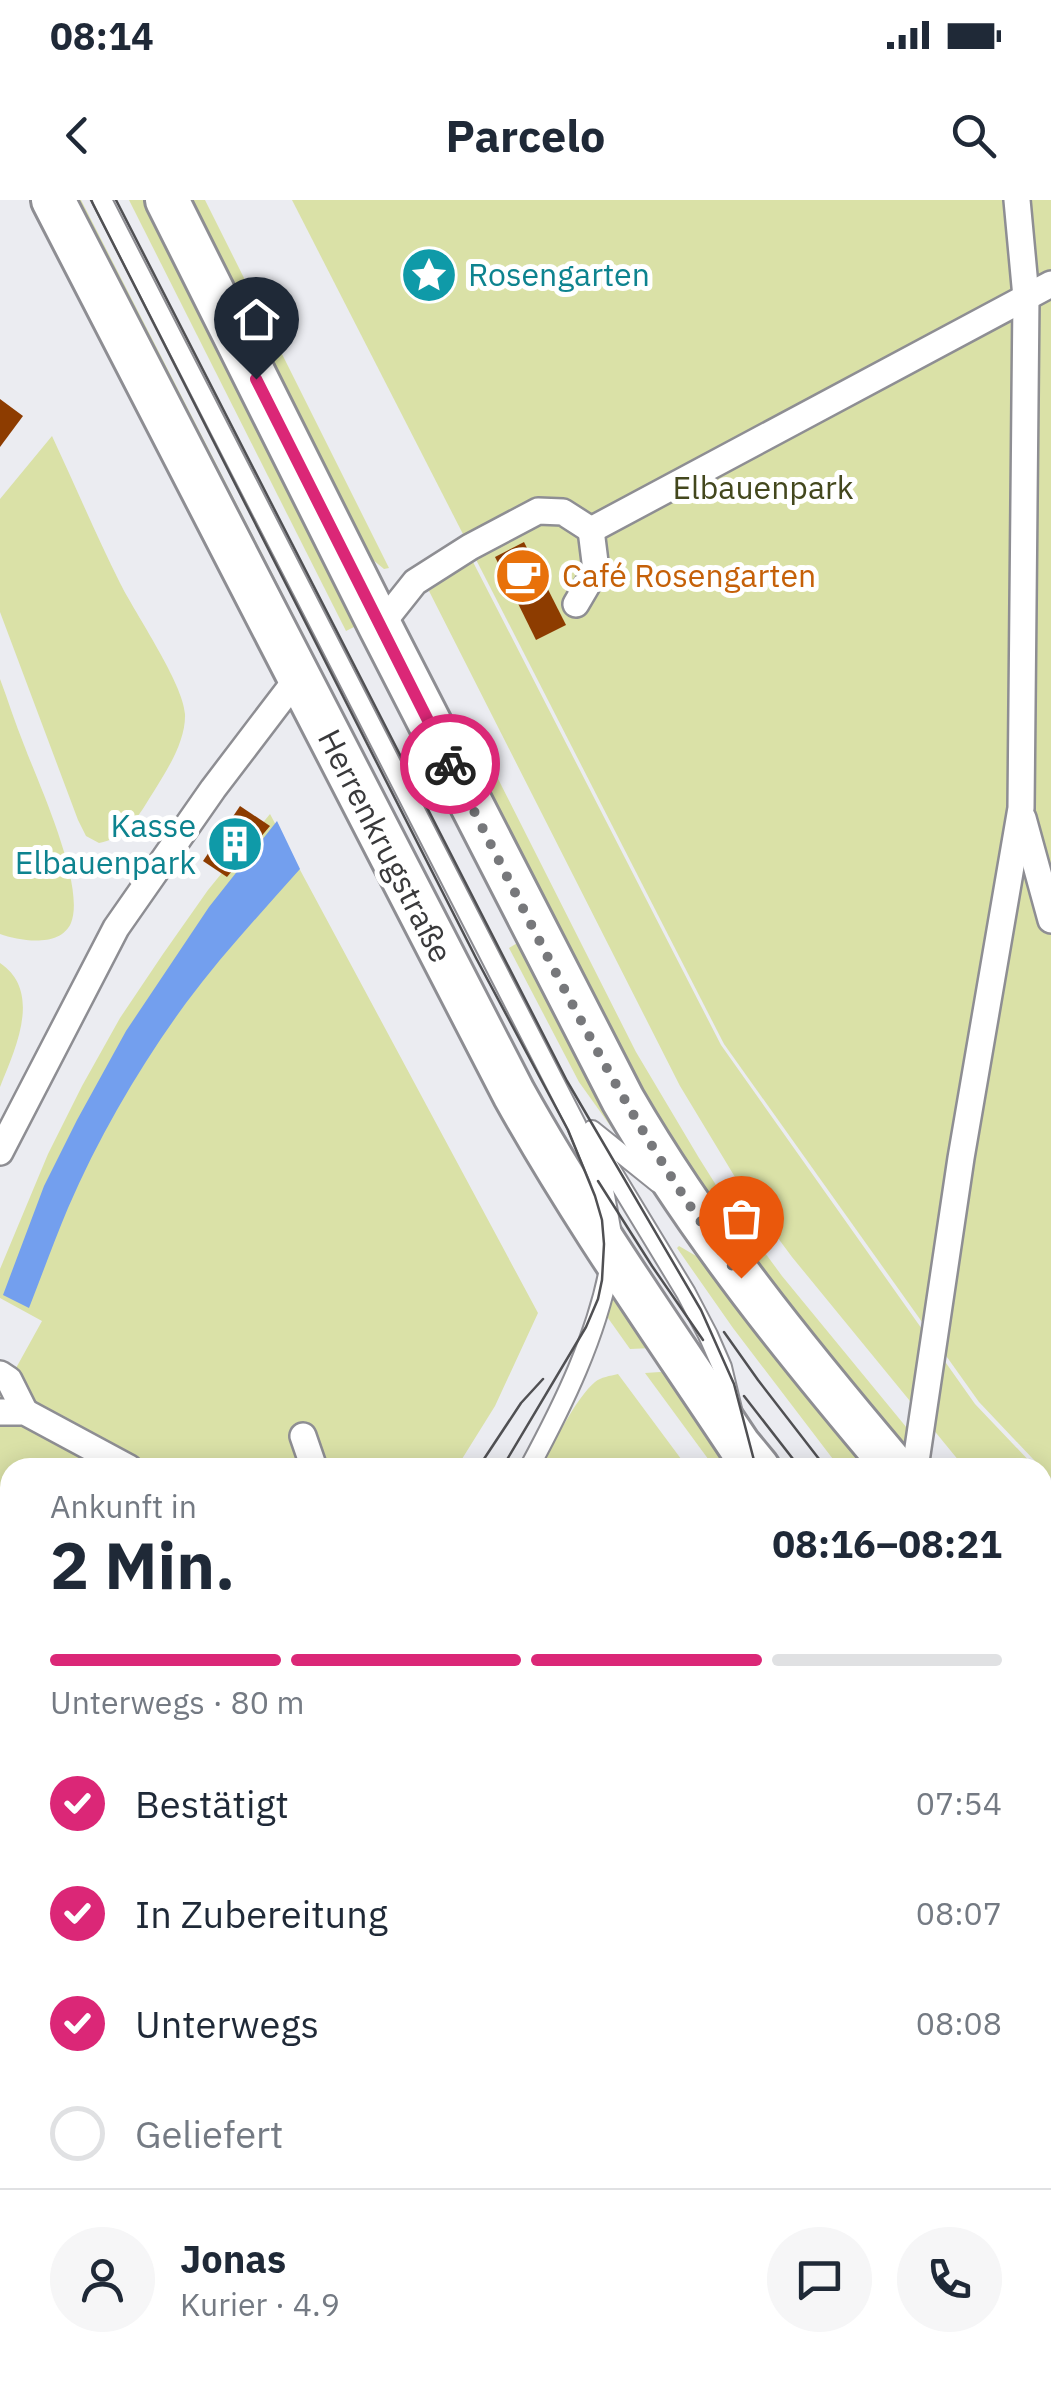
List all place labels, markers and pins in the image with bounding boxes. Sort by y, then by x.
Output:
place icon: Rosengarten [399,245,459,305]
place label: Rosengarten [468,253,650,295]
pin [214,277,299,380]
cafe icon: Café Rosengarten [493,546,553,606]
place label: Café Rosengarten [562,554,816,596]
place label: Kasse Elbauenpark [15,804,196,883]
building icon: Kasse Elbauenpark [205,814,265,874]
pin [699,1176,784,1279]

